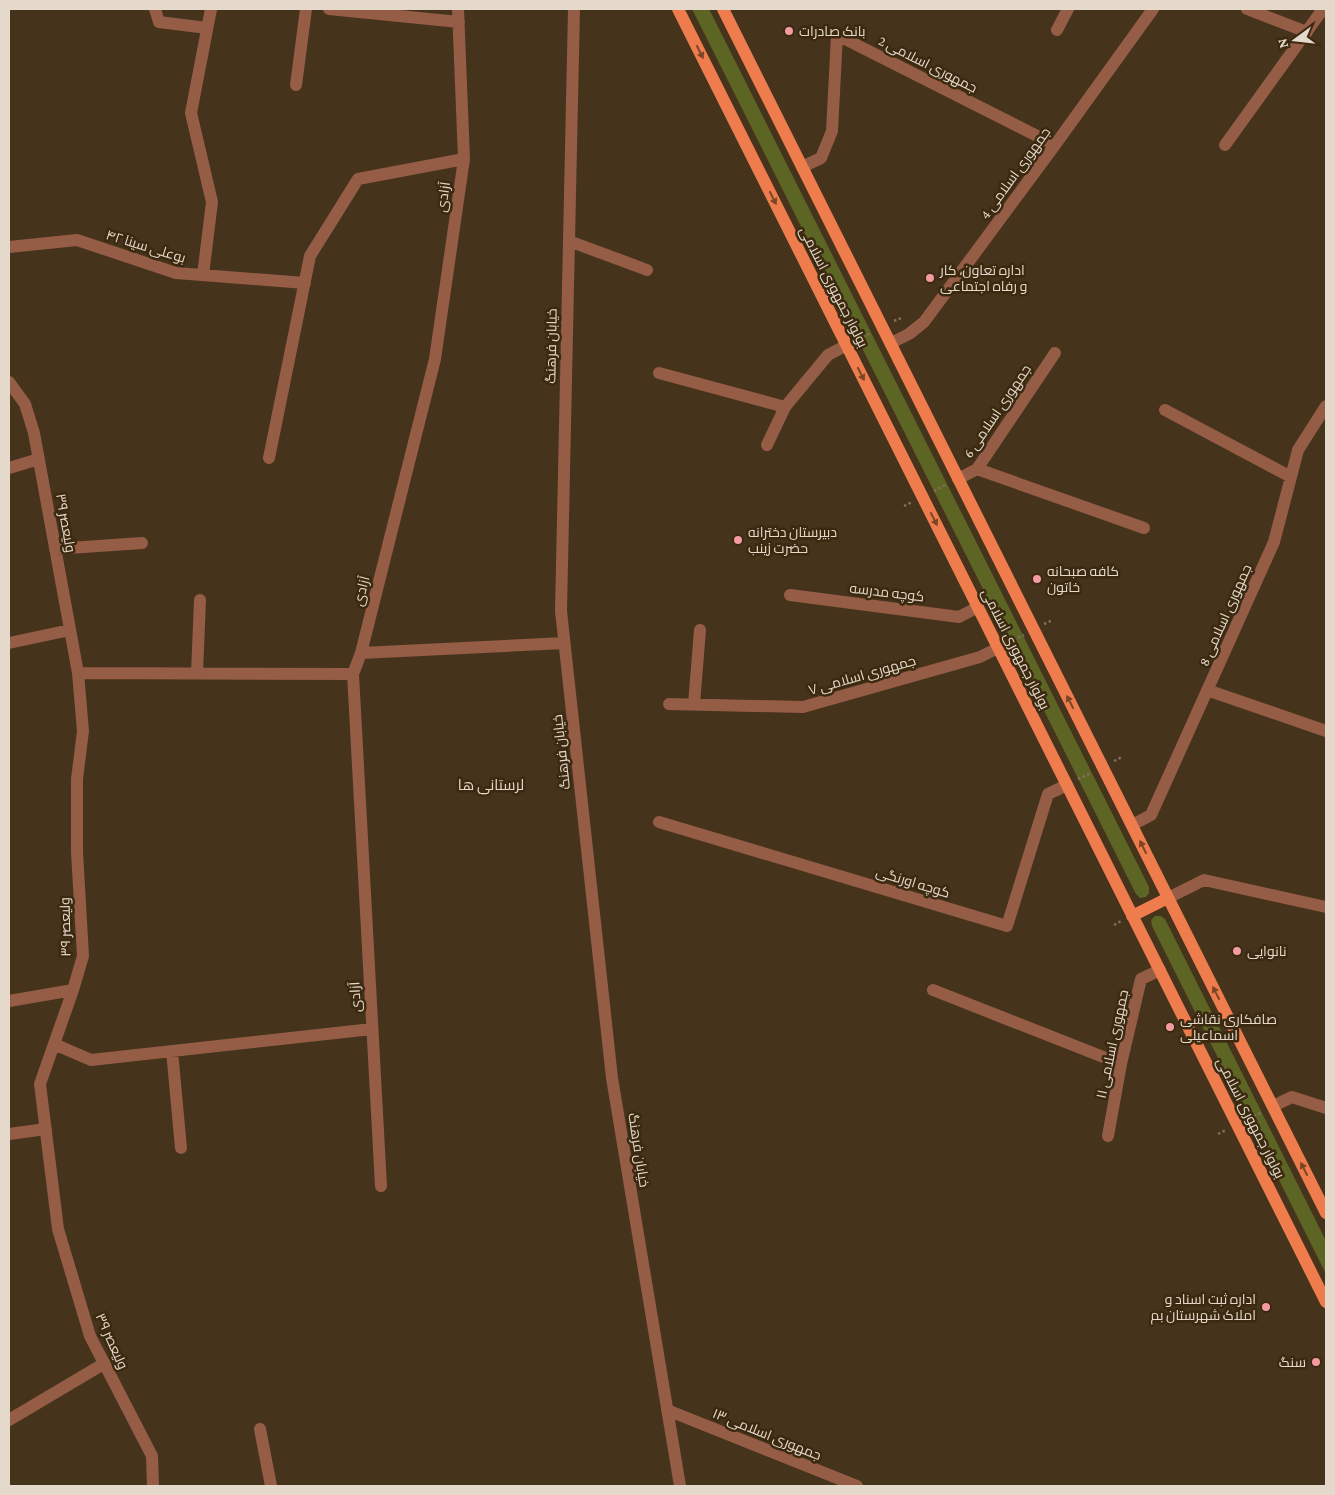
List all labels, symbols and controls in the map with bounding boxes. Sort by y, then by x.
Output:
north arrow [1270,15,1320,65]
place label: بانک صادرات [799,23,866,39]
marker: بانک صادرات [783,25,795,37]
street label: جمهوری اسلامی 2 [876,32,980,96]
text: N [1273,36,1291,50]
one-way arrow [696,45,704,60]
street label: جمهوری اسلامی 4 [976,124,1054,222]
street label: آزادی [433,181,453,213]
one-way arrow [769,190,777,205]
street label: بولوار جمهوری اسلامی [797,224,871,350]
street label: بوعلی سینا ۴۲ [104,226,188,266]
place label: اداره تعاون، کار و رفاه اجتماعی [939,262,1027,294]
marker: اداره تعاون، کار و رفاه اجتماعی [924,272,936,284]
street label: خیابان فرهنگ [542,308,560,384]
street label: جمهوری اسلامی 6 [960,361,1034,461]
one-way arrow [857,367,865,381]
street label: ولیعصر ۳۹ [53,492,79,554]
one-way arrow [930,512,938,527]
place label: دبیرستان دخترانه حضرت زینب [748,524,837,556]
marker: دبیرستان دخترانه حضرت زینب [732,534,744,546]
street label: جمهوری اسلامی 8 [1195,562,1255,668]
place label: کافه صبحانه خاتون [1047,563,1119,595]
marker: کافه صبحانه خاتون [1031,573,1043,585]
street label: آزادی [350,574,373,608]
street label: کوچه مدرسه [848,579,925,607]
street label: بولوار جمهوری اسلامی [979,586,1053,712]
street label: جمهوری اسلامی ۷ [806,652,918,698]
one-way arrow [1066,695,1074,709]
street label: خیابان فرهنگ [549,714,573,790]
district label: لرستانی ها [458,777,524,795]
one-way arrow [1139,840,1147,855]
street label: کوچه اورنگی [874,863,952,903]
street label: ولیعصر ۳۹ [56,897,74,957]
place label: نانوایی [1247,943,1287,959]
marker: نانوایی [1231,945,1243,957]
street label: آزادی [346,981,364,1013]
one-way arrow [1212,985,1220,1000]
street label: جمهوری اسلامی ۱۱ [1093,988,1131,1100]
place label: صافکاری نقاشی اسماعیلی [1180,1011,1277,1043]
marker: صافکاری نقاشی اسماعیلی [1164,1021,1176,1033]
street label: بولوار جمهوری اسلامی [1214,1055,1288,1181]
street label: خیابان فرهنگ [625,1112,653,1188]
one-way arrow [1300,1162,1308,1176]
place label: اداره ثبت اسناد و املاک شهرستان بم [1150,1291,1256,1325]
marker: اداره ثبت اسناد و املاک شهرستان بم [1260,1301,1272,1313]
street label: ولیعصر ۳۹ [93,1311,131,1371]
place label: سنگ [1279,1354,1306,1370]
marker: سنگ [1310,1356,1322,1368]
street label: جمهوری اسلامی ۱۳ [710,1405,824,1463]

